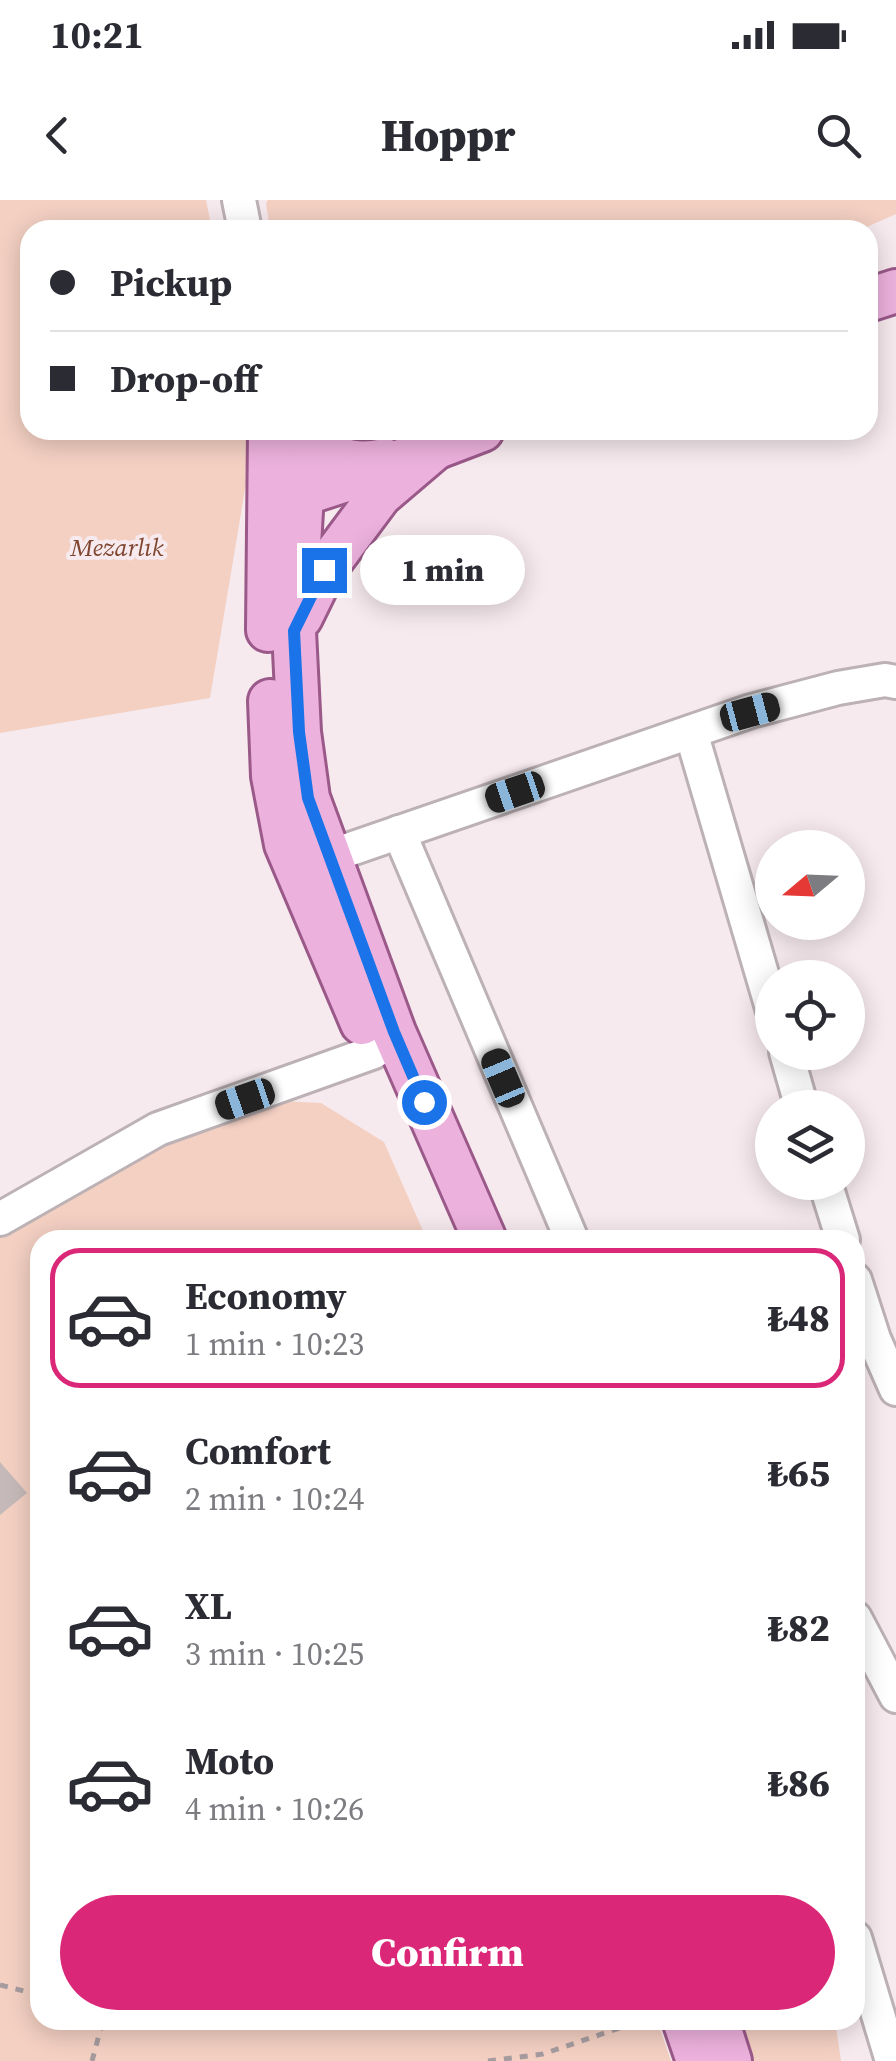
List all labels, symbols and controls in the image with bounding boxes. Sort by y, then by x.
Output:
text: 10:21 [50,9,144,61]
text: Hoppr [381,104,515,166]
icon: back [30,108,85,163]
icon: search [811,108,866,163]
text: Pickup [110,257,232,309]
text: Drop-off [110,353,259,405]
park label: Mezarlık [69,530,164,564]
callout: 1 min [359,535,524,605]
route end [302,548,347,593]
text: 1 min [401,548,484,592]
car [717,690,783,734]
car [482,768,548,816]
north arrow [755,830,865,940]
map controls [755,830,865,1200]
button: locate [755,960,865,1070]
car [477,1045,529,1111]
car [212,1075,278,1123]
route start [402,1080,447,1125]
button: layers [755,1090,865,1200]
text: Economy [185,1270,347,1322]
icon: car [65,1273,155,1363]
text: ₺48 [767,1292,830,1344]
text: 1 min · 10:23 [185,1322,364,1366]
text: Comfort [185,1425,331,1477]
icon: car [65,1428,155,1518]
text: ₺65 [767,1447,830,1499]
text: 2 min · 10:24 [185,1477,364,1521]
text: XL [185,1580,232,1632]
icon: car [65,1583,155,1673]
text: ₺82 [767,1602,830,1654]
text: 3 min · 10:25 [185,1632,364,1676]
text: Moto [185,1735,274,1787]
icon: car [65,1738,155,1828]
text: ₺86 [767,1757,830,1809]
text: 4 min · 10:26 [185,1787,364,1831]
button: Confirm [60,1895,835,2010]

